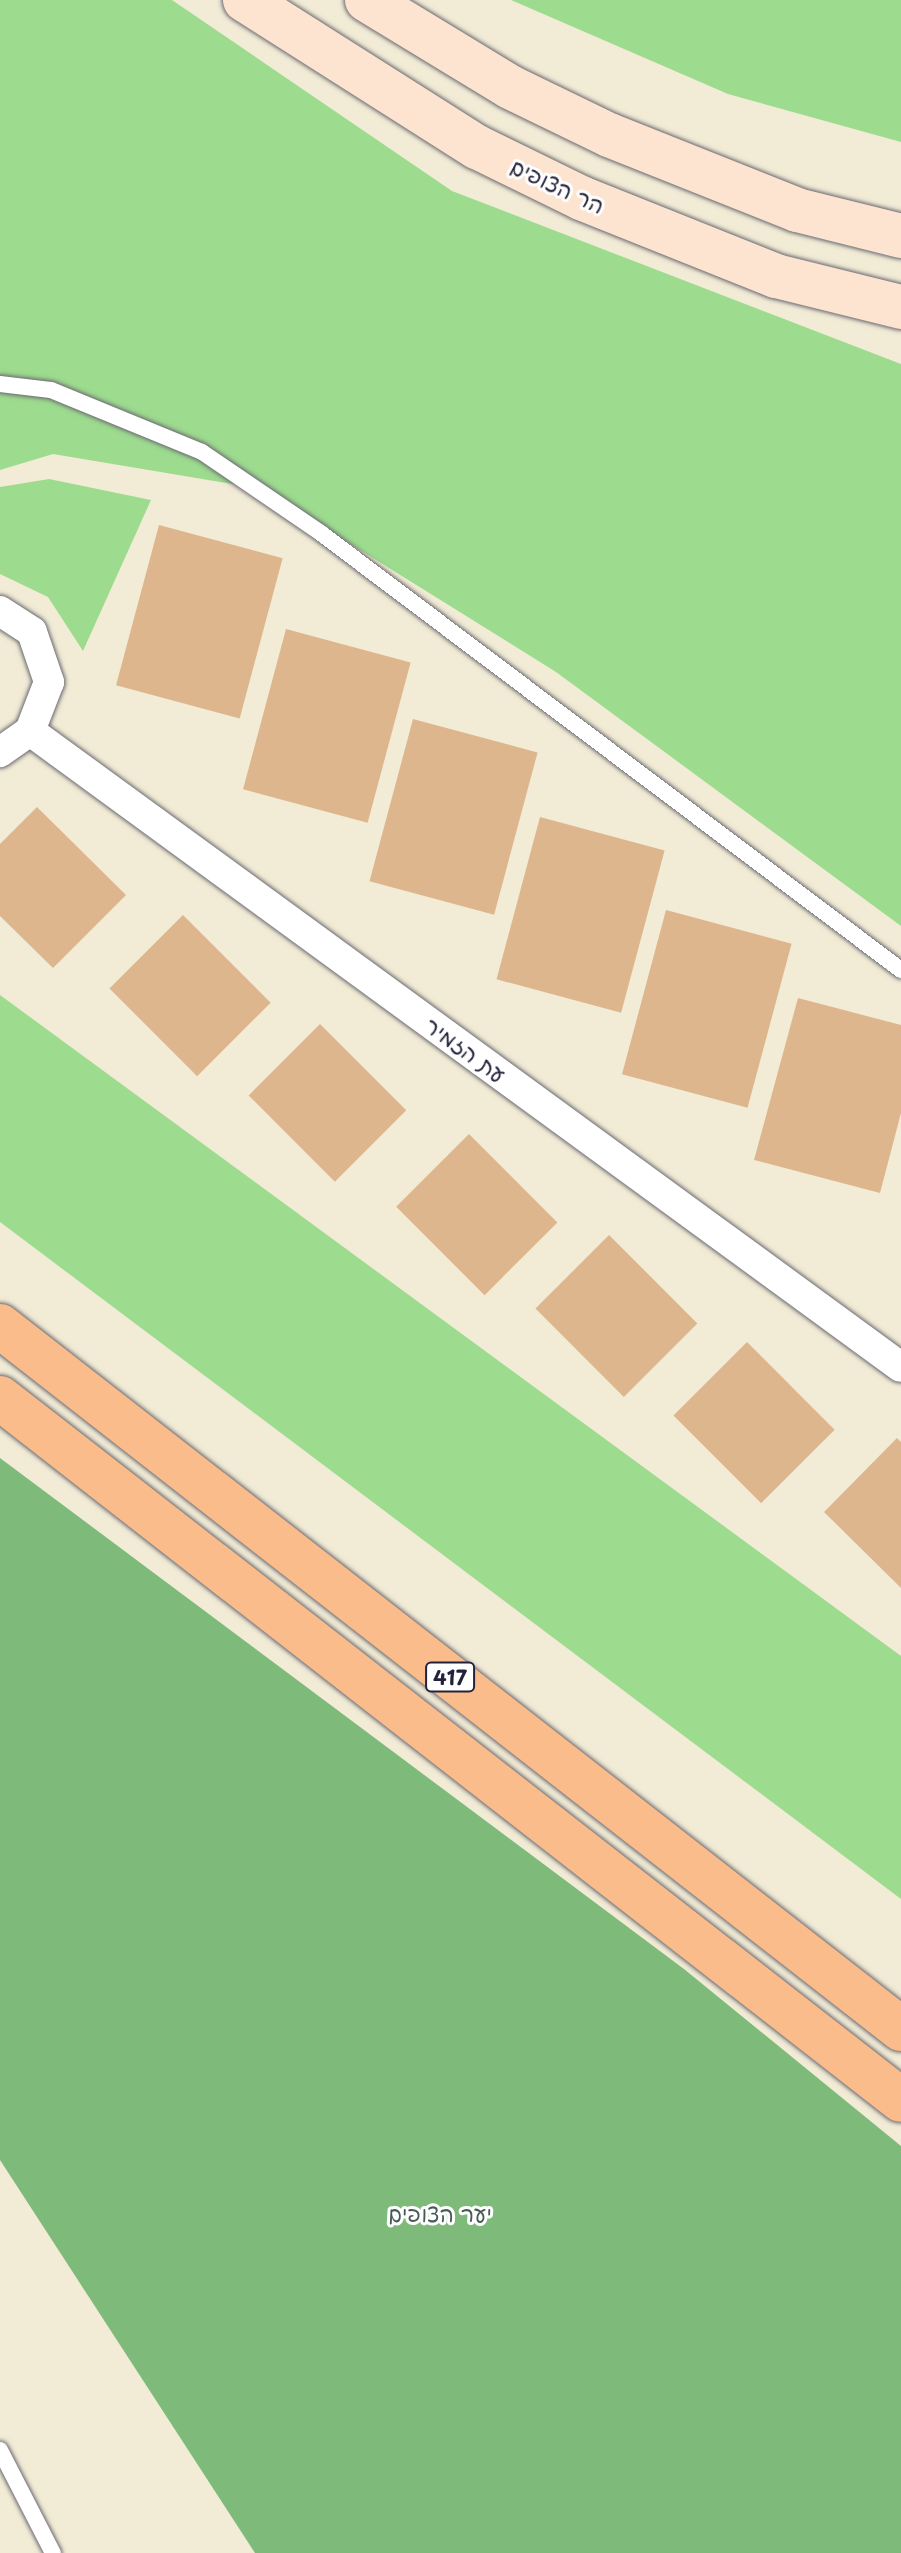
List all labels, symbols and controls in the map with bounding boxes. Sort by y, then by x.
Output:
street label: הר הצופים [507,152,609,218]
street label: עת הזמיר [421,1011,511,1087]
road number: 417 [424,1661,476,1693]
park label: יער הצופים [388,2200,492,2226]

